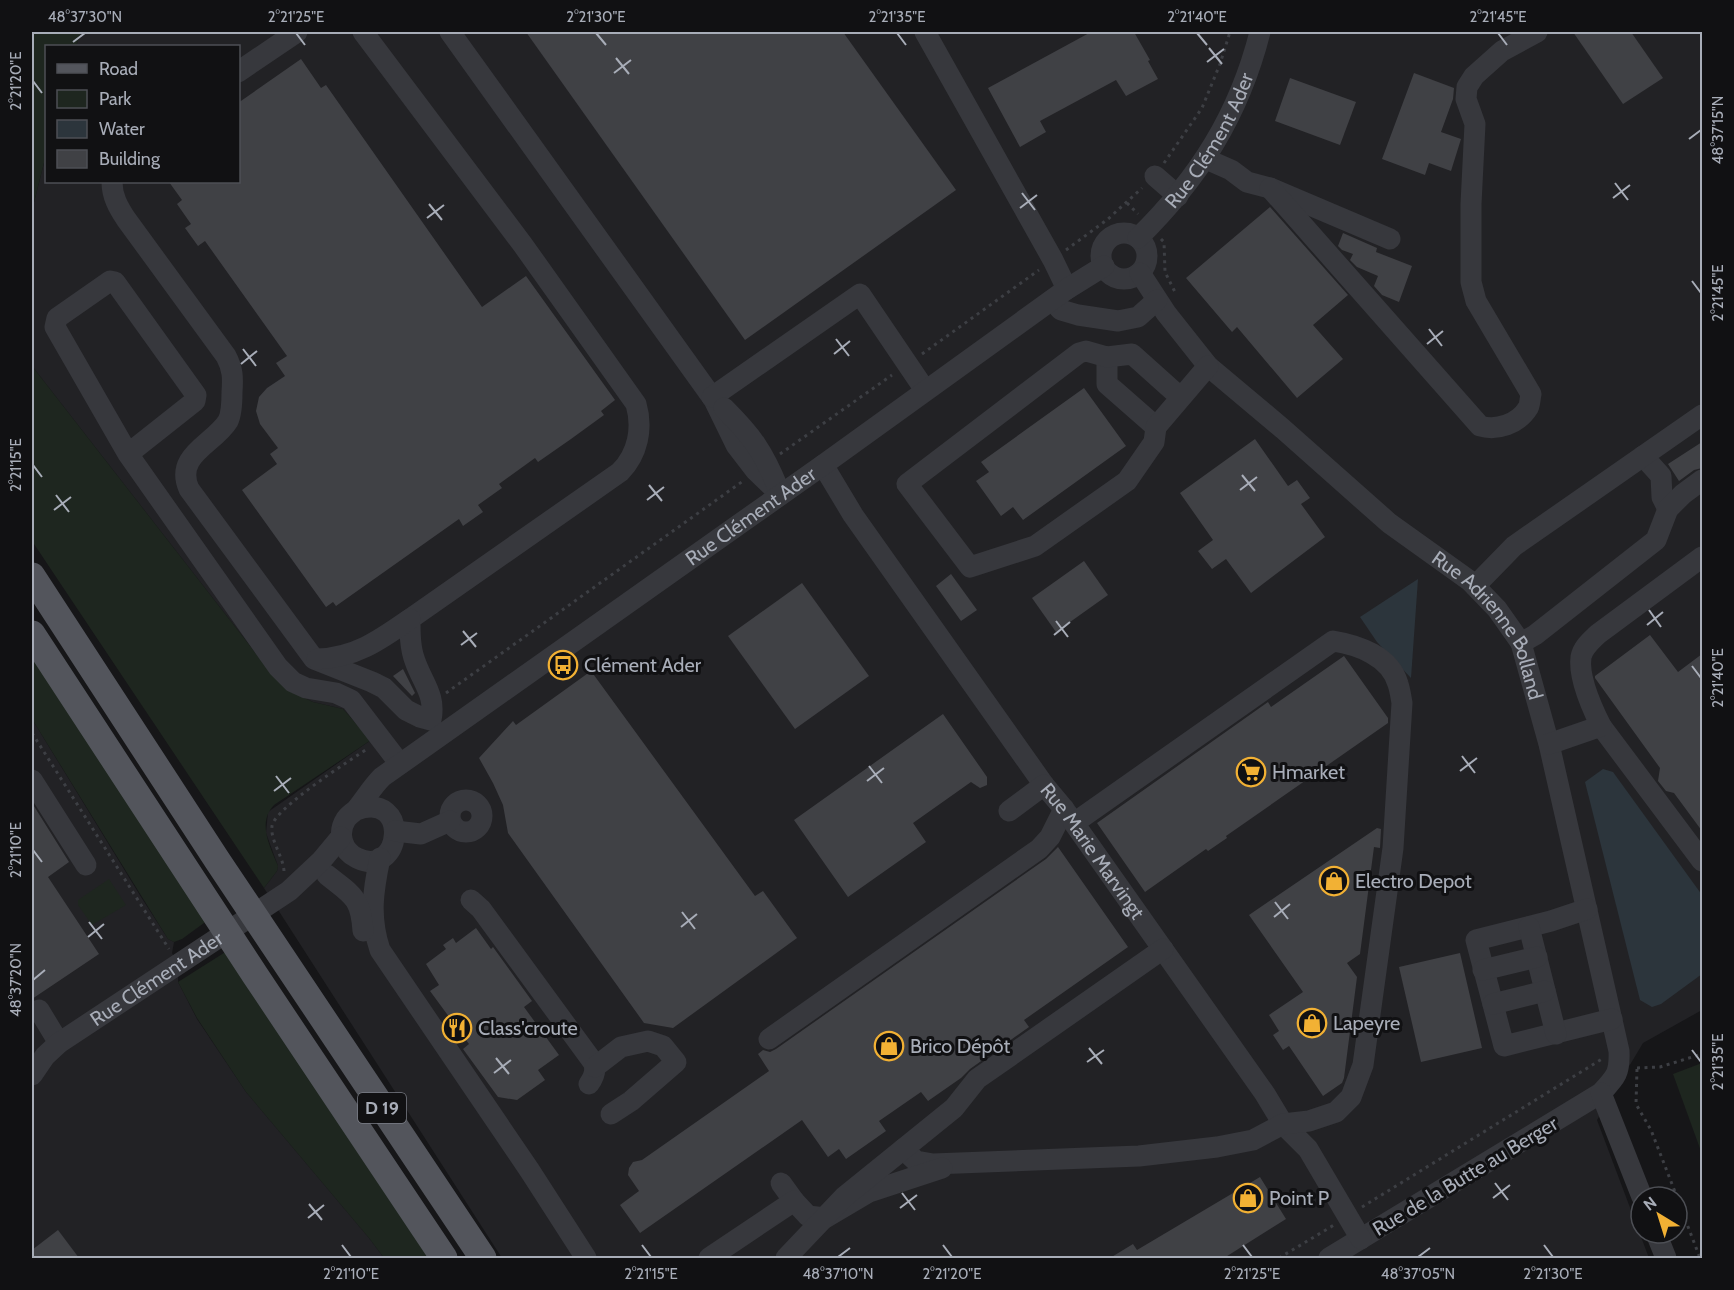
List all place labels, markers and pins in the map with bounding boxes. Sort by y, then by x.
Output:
bus stop icon: Clément Ader [547,649,579,681]
place label: Clément Ader [584,653,702,677]
supermarket icon: Hmarket [1235,756,1267,788]
place label: Hmarket [1272,760,1345,784]
shop icon: Electro Depot [1318,865,1350,897]
place label: Electro Depot [1355,869,1472,893]
shop icon: Lapeyre [1296,1007,1328,1039]
place label: Lapeyre [1333,1011,1400,1035]
restaurant icon: Class'croute [441,1012,473,1044]
place label: Class'croute [478,1016,578,1040]
shop icon: Brico Dépôt [873,1030,905,1062]
place label: Brico Dépôt [910,1034,1010,1058]
shop icon: Point P [1232,1182,1264,1214]
place label: Point P [1269,1186,1329,1210]

